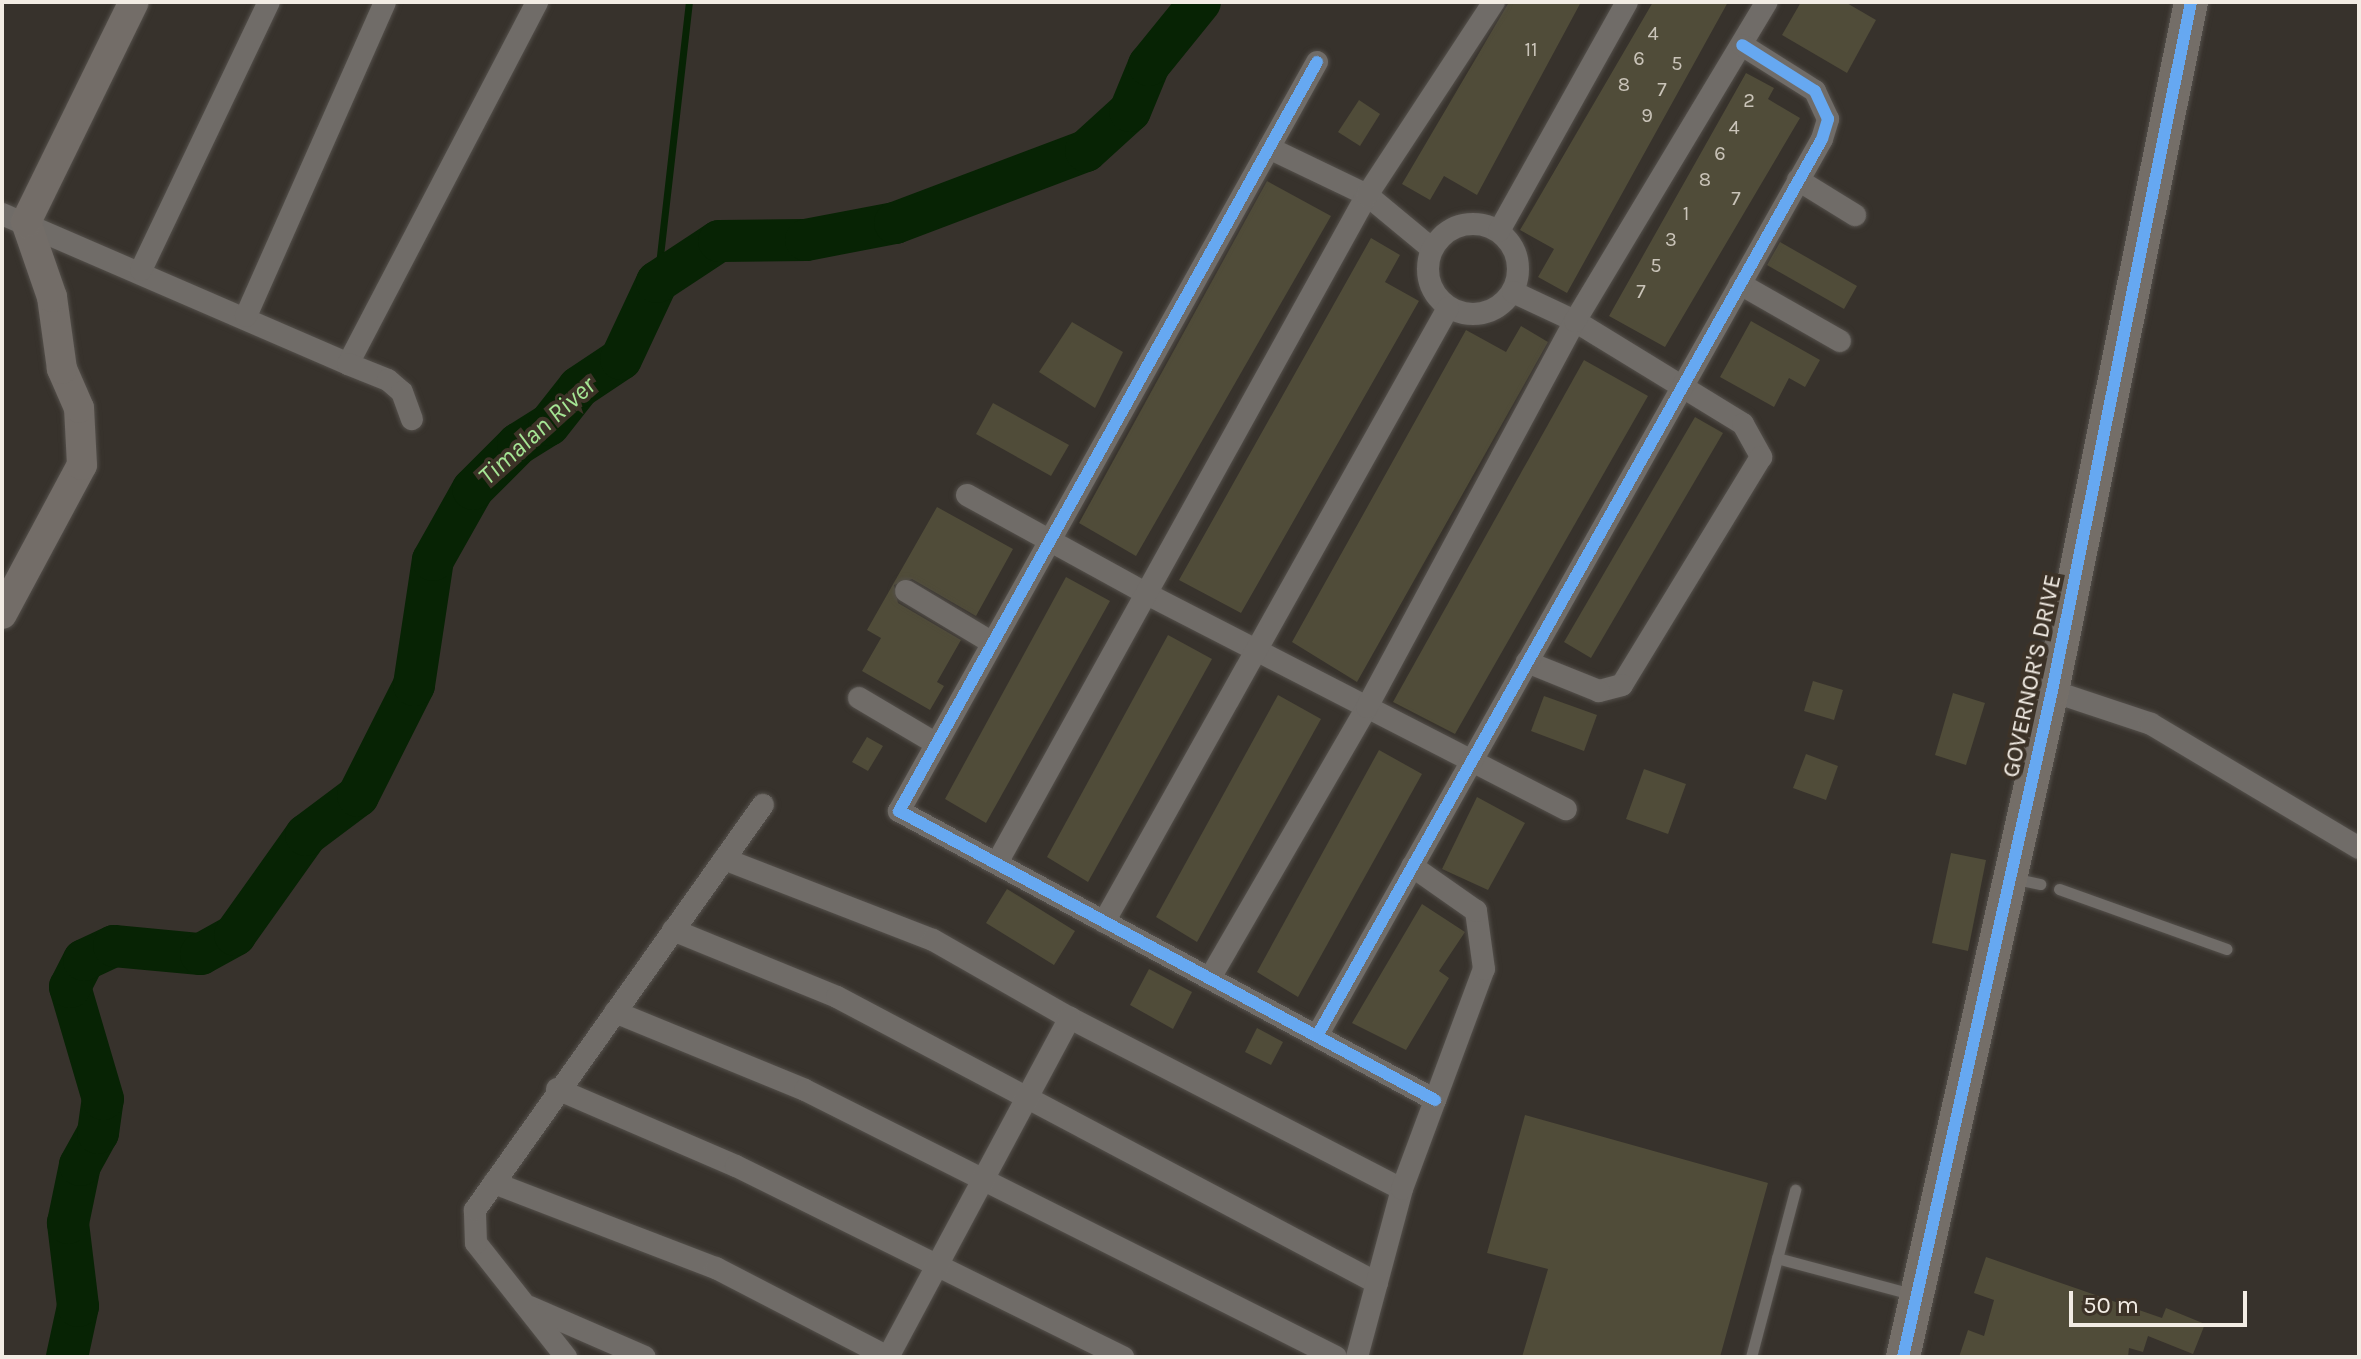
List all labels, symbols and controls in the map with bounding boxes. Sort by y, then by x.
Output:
house number: 4 [1647,21,1659,45]
house number: 11 [1524,37,1538,61]
house number: 6 [1633,46,1645,70]
house number: 5 [1671,51,1683,75]
house number: 8 [1618,72,1630,96]
house number: 7 [1657,77,1667,101]
house number: 2 [1743,88,1755,112]
house number: 9 [1641,103,1653,127]
house number: 4 [1728,115,1740,139]
house number: 6 [1714,141,1726,165]
house number: 8 [1699,167,1711,191]
house number: 7 [1731,186,1741,210]
house number: 1 [1683,201,1689,225]
house number: 3 [1665,227,1677,251]
house number: 5 [1650,253,1662,277]
house number: 7 [1636,279,1646,303]
water label: Timalan River [472,370,602,492]
street label: GOVERNOR'S DRIVE [1996,572,2068,780]
scale bar [2073,1275,2251,1325]
text: 50 m [2083,1291,2139,1319]

